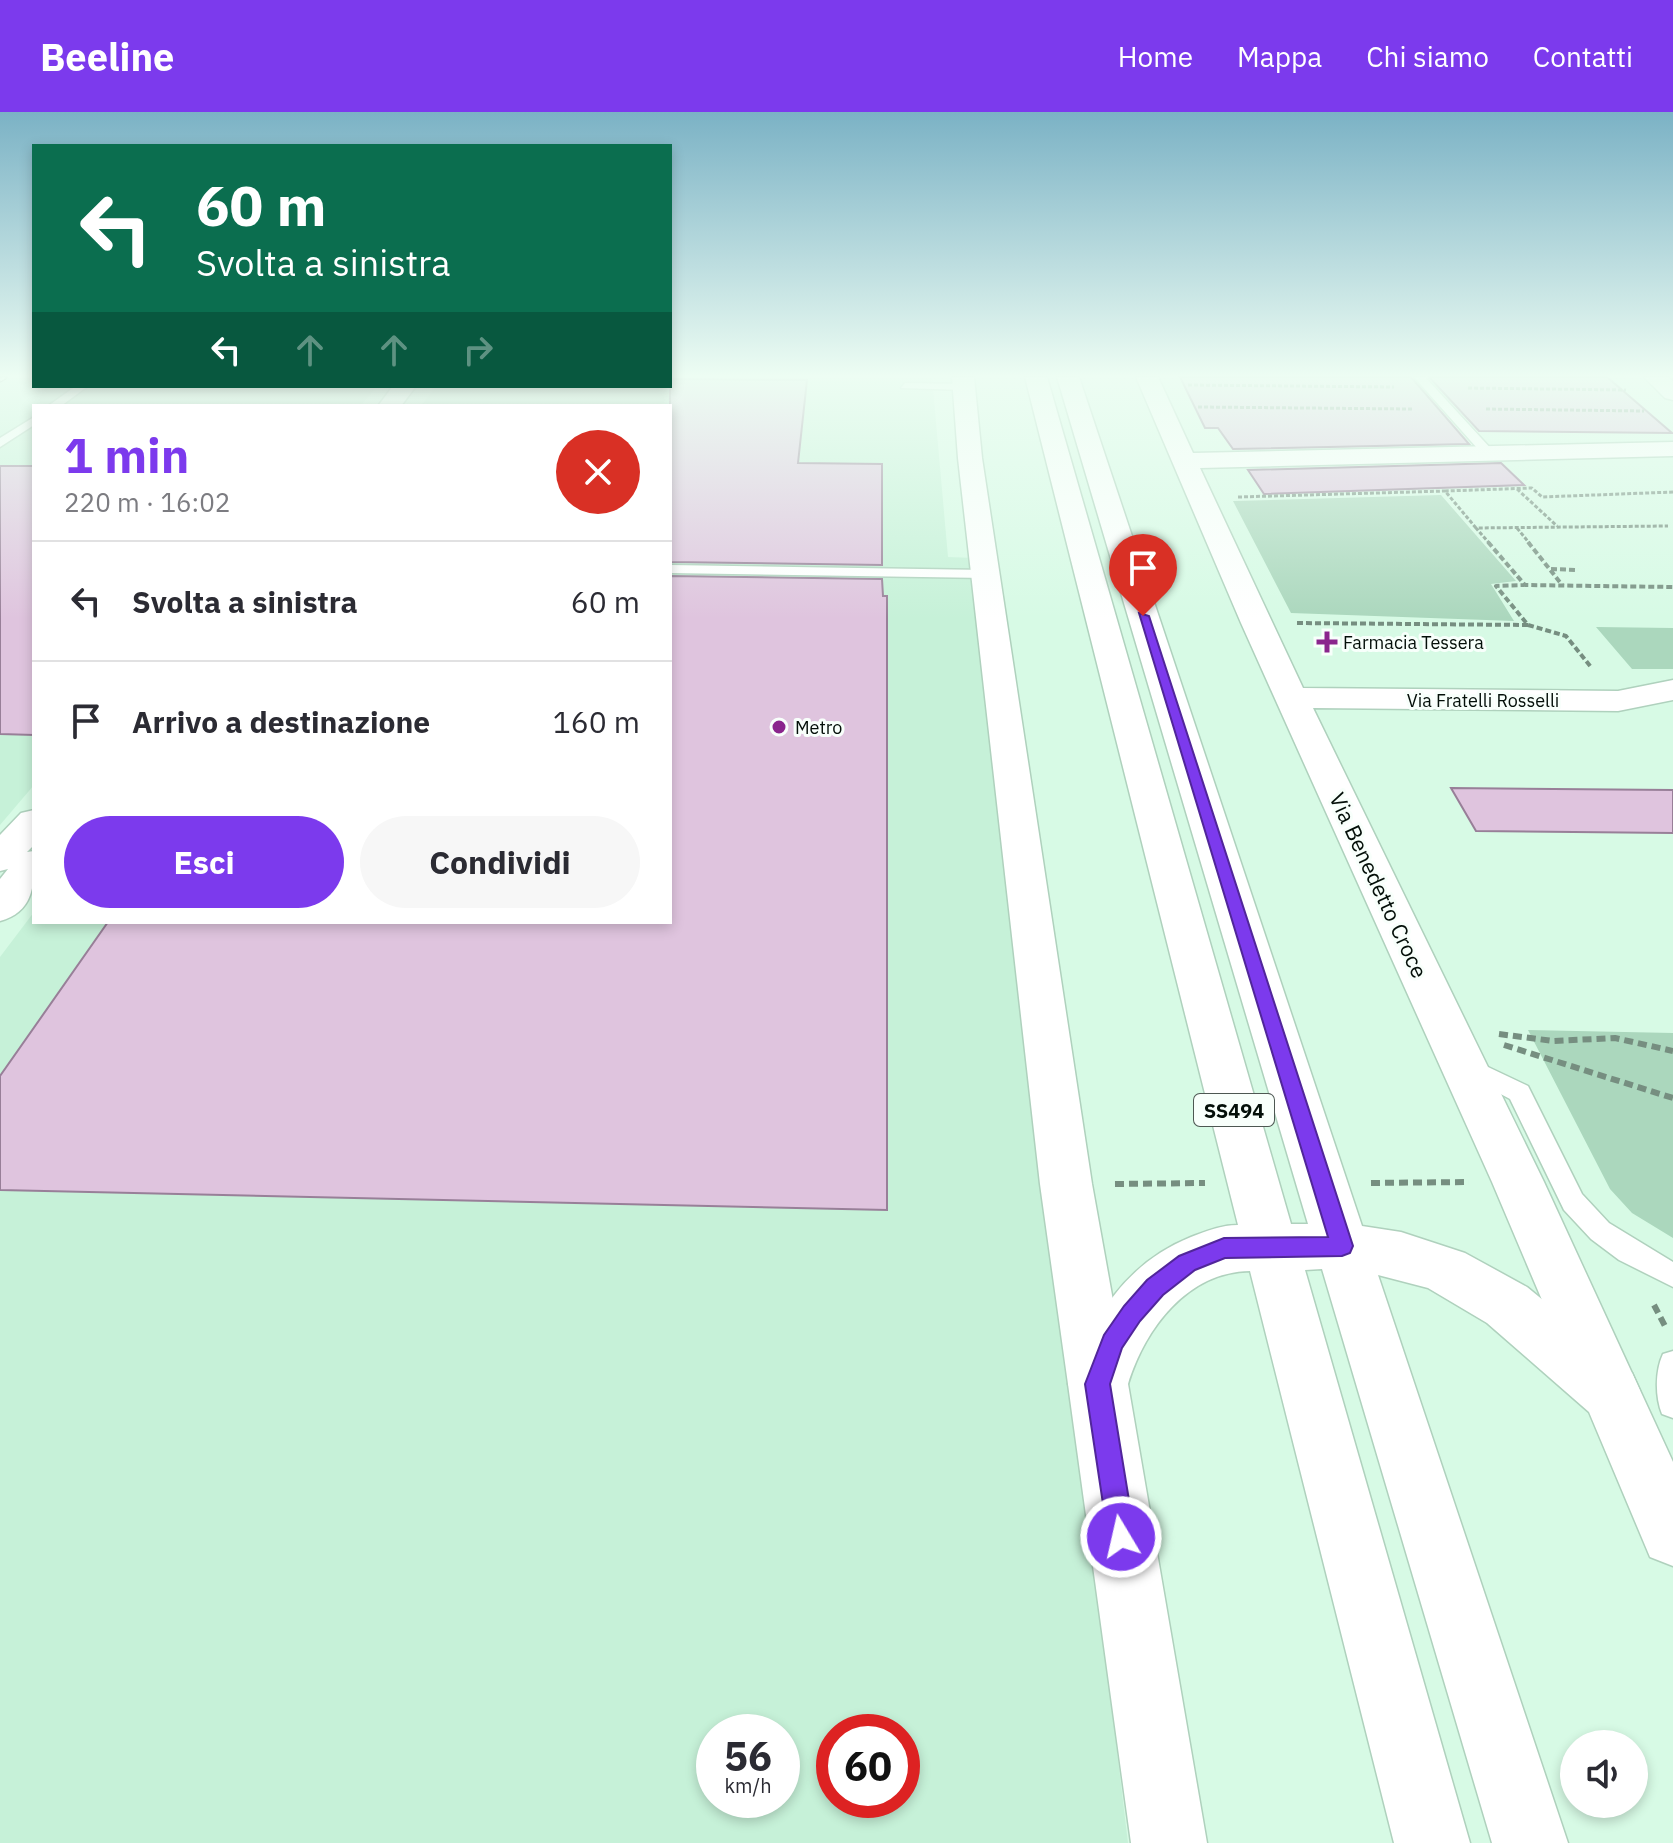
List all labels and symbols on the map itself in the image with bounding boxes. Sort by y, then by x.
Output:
pin [1109,534,1177,616]
place label: Farmacia Tessera [1343,631,1484,654]
marker: Farmacia Tessera [1318,633,1336,651]
street label: Via Fratelli Rosselli [1407,689,1559,712]
place label: Metro [795,716,842,739]
marker: Metro [770,718,788,736]
street label: Via Benedetto Croce [1323,788,1435,982]
road number: SS494 [1194,1094,1274,1126]
position arrow [1079,1495,1163,1579]
speed limit sign: 60 [816,1714,920,1818]

